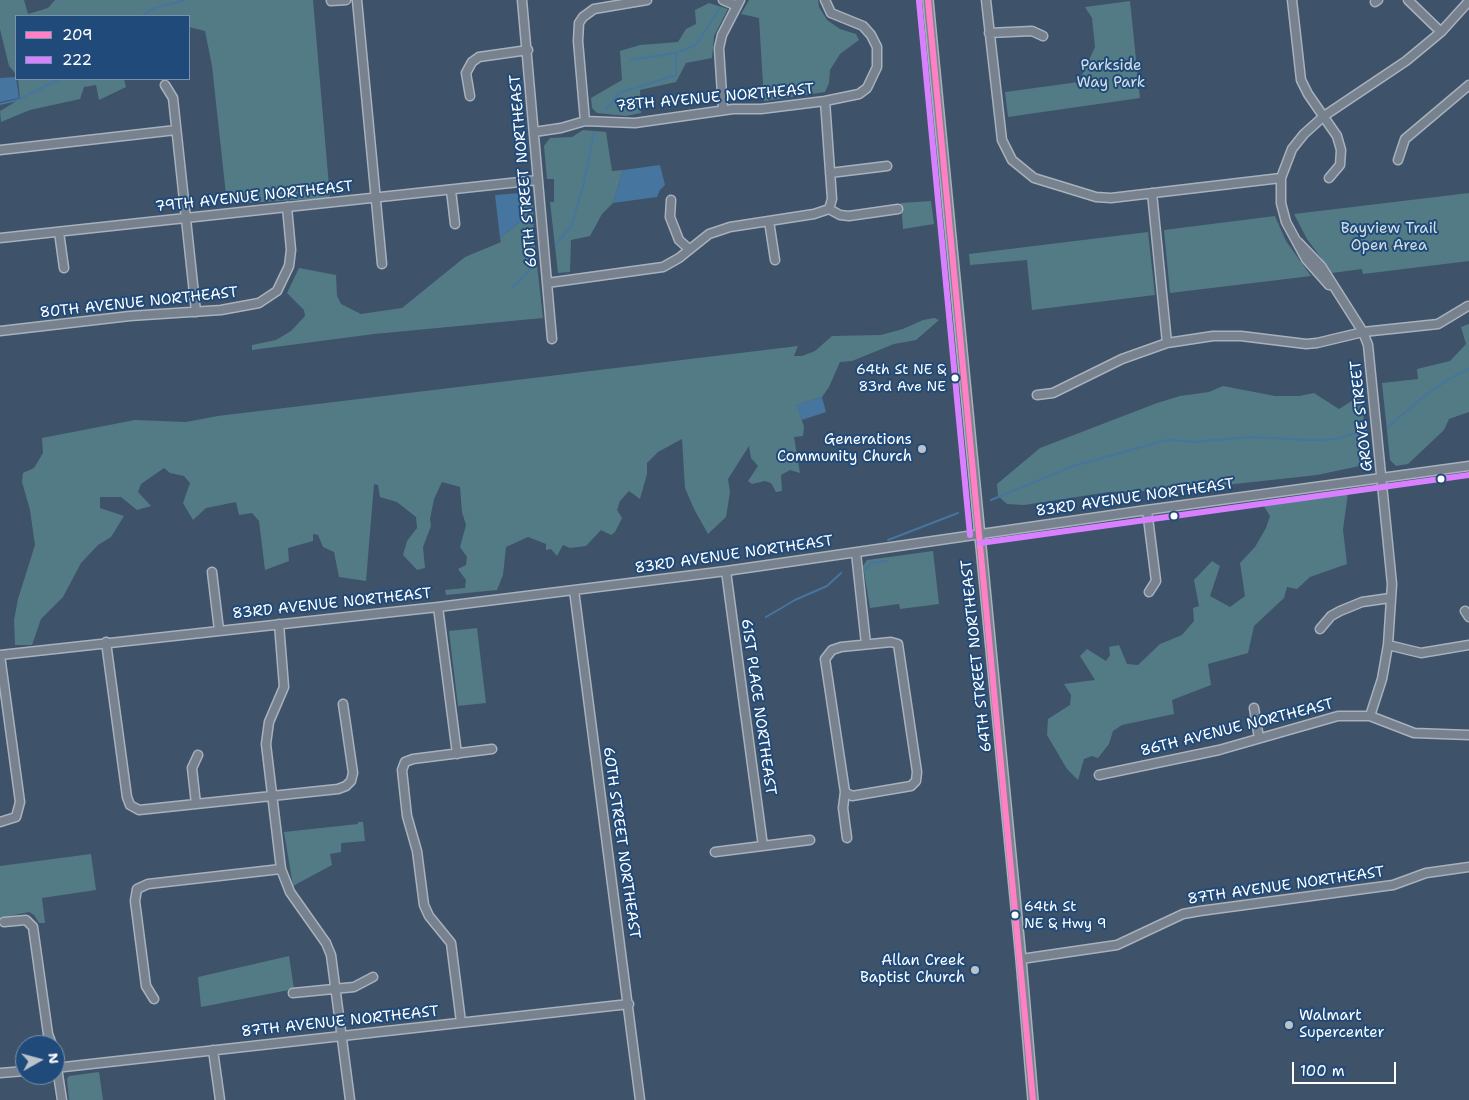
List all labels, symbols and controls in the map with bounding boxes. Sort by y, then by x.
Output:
legend [15,15,190,80]
text: 209 [62,25,93,45]
text: 222 [62,50,92,70]
park label: Parkside Way Park [1077,57,1145,92]
street label: 60TH STREET NORTHEAST [507,74,541,268]
street label: 78TH AVENUE NORTHEAST [615,80,815,116]
street label: 79TH AVENUE NORTHEAST [154,178,354,216]
park label: Bayview Trail Open Area [1341,220,1437,255]
street label: 80TH AVENUE NORTHEAST [39,284,239,322]
street label: GROVE STREET [1347,360,1377,472]
place label: 64th St NE & 83rd Ave NE [856,362,946,394]
marker: 64th St NE & 83rd Ave NE [950,373,960,383]
place label: Generations Community Church [777,431,912,466]
marker: Generations Community Church [916,443,928,455]
unlabelled marker [1436,474,1446,484]
street label: 83RD AVENUE NORTHEAST [1035,475,1235,521]
unlabelled marker [1169,511,1179,521]
street label: 83RD AVENUE NORTHEAST [634,532,834,578]
street label: 64TH STREET NORTHEAST [958,559,996,753]
street label: 83RD AVENUE NORTHEAST [232,585,432,623]
street label: 61ST PLACE NORTHEAST [737,618,779,796]
street label: 86TH AVENUE NORTHEAST [1139,695,1335,761]
street label: 60TH STREET NORTHEAST [599,746,643,940]
street label: 87TH AVENUE NORTHEAST [1186,863,1386,909]
place label: 64th St NE & Hwy 9 [1024,899,1107,932]
marker: 64th St NE & Hwy 9 [1010,910,1020,920]
place label: Allan Creek Baptist Church [860,952,965,987]
marker: Allan Creek Baptist Church [969,964,981,976]
street label: 87TH AVENUE NORTHEAST [240,1003,440,1041]
place label: Walmart Supercenter [1299,1007,1385,1042]
marker: Walmart Supercenter [1283,1019,1295,1031]
north arrow [15,1035,65,1085]
text: N [44,1052,64,1065]
scale bar [1294,1052,1398,1084]
text: 100 m [1300,1061,1345,1081]

